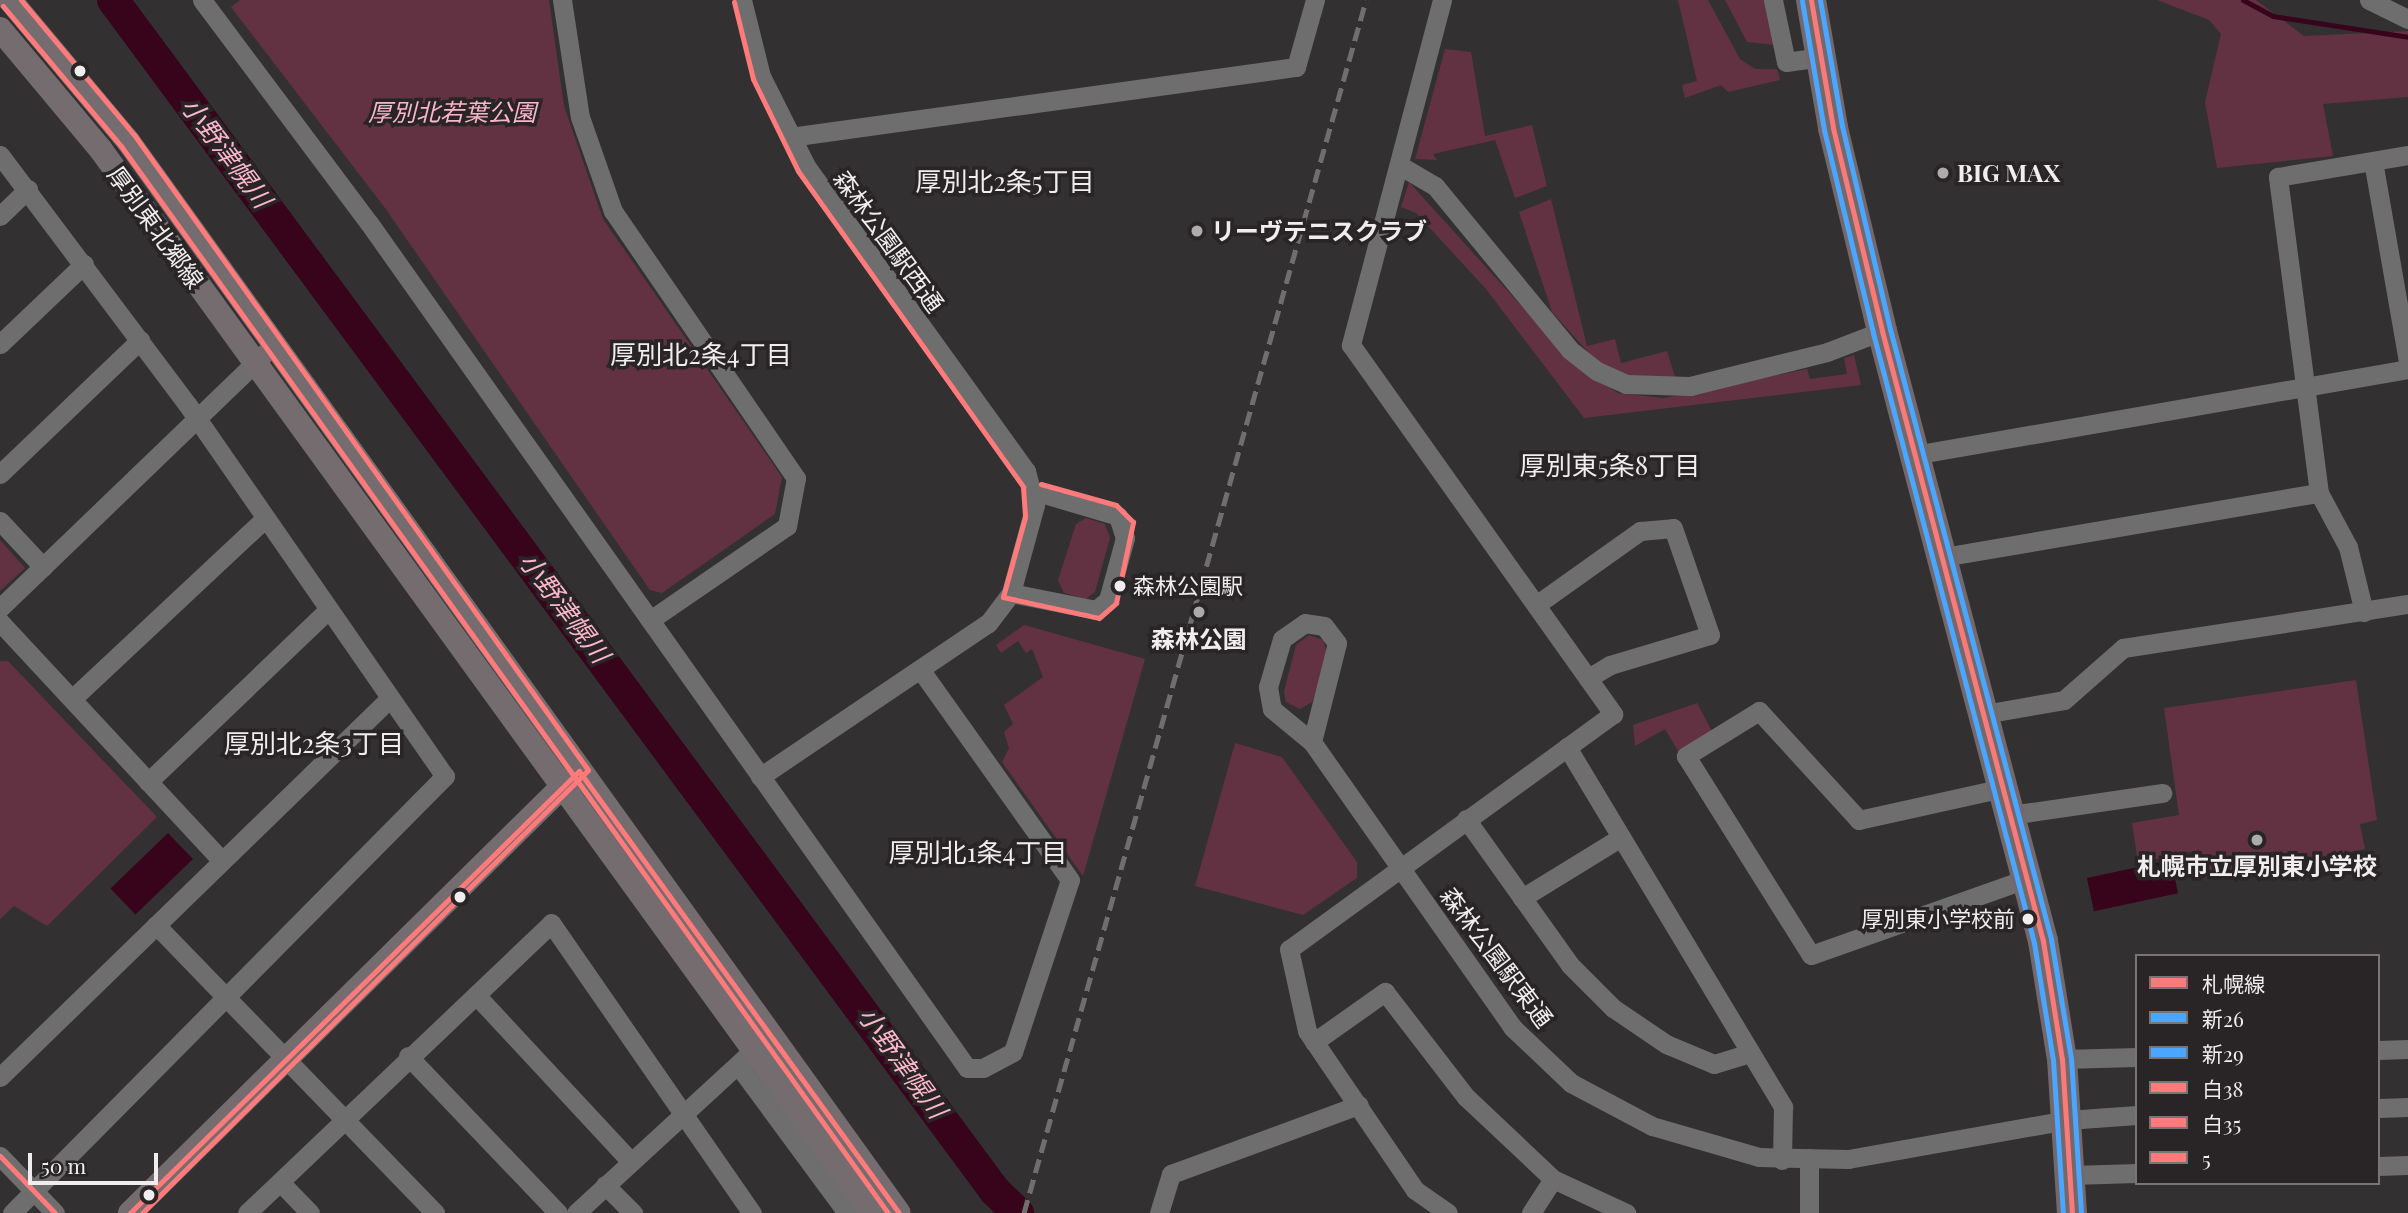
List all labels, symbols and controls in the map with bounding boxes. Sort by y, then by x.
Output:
unlabelled marker [73,64,87,78]
water label: 小野津幌川 [175,91,279,213]
park label: 厚別北若葉公園 [368,98,536,126]
place label: BIG MAX [1957,159,2060,187]
street label: 厚別東北郷線 [102,160,210,294]
street label: 森林公園駅西通 [828,165,950,317]
district label: 厚別北2条5丁目 [915,165,1095,197]
marker: BIG MAX [1935,165,1951,181]
place label: リーヴテニスクラブ [1211,217,1427,245]
marker: リーヴテニスクラブ [1189,223,1205,239]
district label: 厚別北2条4丁目 [610,338,792,370]
district label: 厚別東5条8丁目 [1520,449,1700,481]
water label: 小野津幌川 [513,546,617,668]
place label: 森林公園駅 [1133,573,1243,599]
marker: 森林公園駅 [1113,579,1127,593]
marker: 森林公園 [1189,602,1209,622]
place label: 森林公園 [1151,625,1247,653]
district label: 厚別北2条3丁目 [224,727,404,759]
marker: 札幌市立厚別東小学校 [2249,832,2265,848]
district label: 厚別北1条4丁目 [889,836,1067,868]
place label: 札幌市立厚別東小学校 [2137,852,2377,880]
street label: 森林公園駅東通 [1435,881,1559,1033]
unlabelled marker [453,890,467,904]
place label: 厚別東小学校前 [1861,906,2015,932]
marker: 厚別東小学校前 [2021,912,2035,926]
legend [2135,954,2380,1185]
text: 札幌線 [2202,969,2265,997]
water label: 小野津幌川 [852,1000,954,1124]
text: 新26 [2202,1004,2244,1032]
text: 新29 [2202,1039,2244,1067]
text: 白38 [2202,1074,2243,1102]
text: 白35 [2202,1109,2241,1137]
scale bar [32,1140,161,1184]
text: 5 [2202,1144,2211,1172]
text: 50 m [41,1151,86,1179]
unlabelled marker [142,1188,156,1202]

